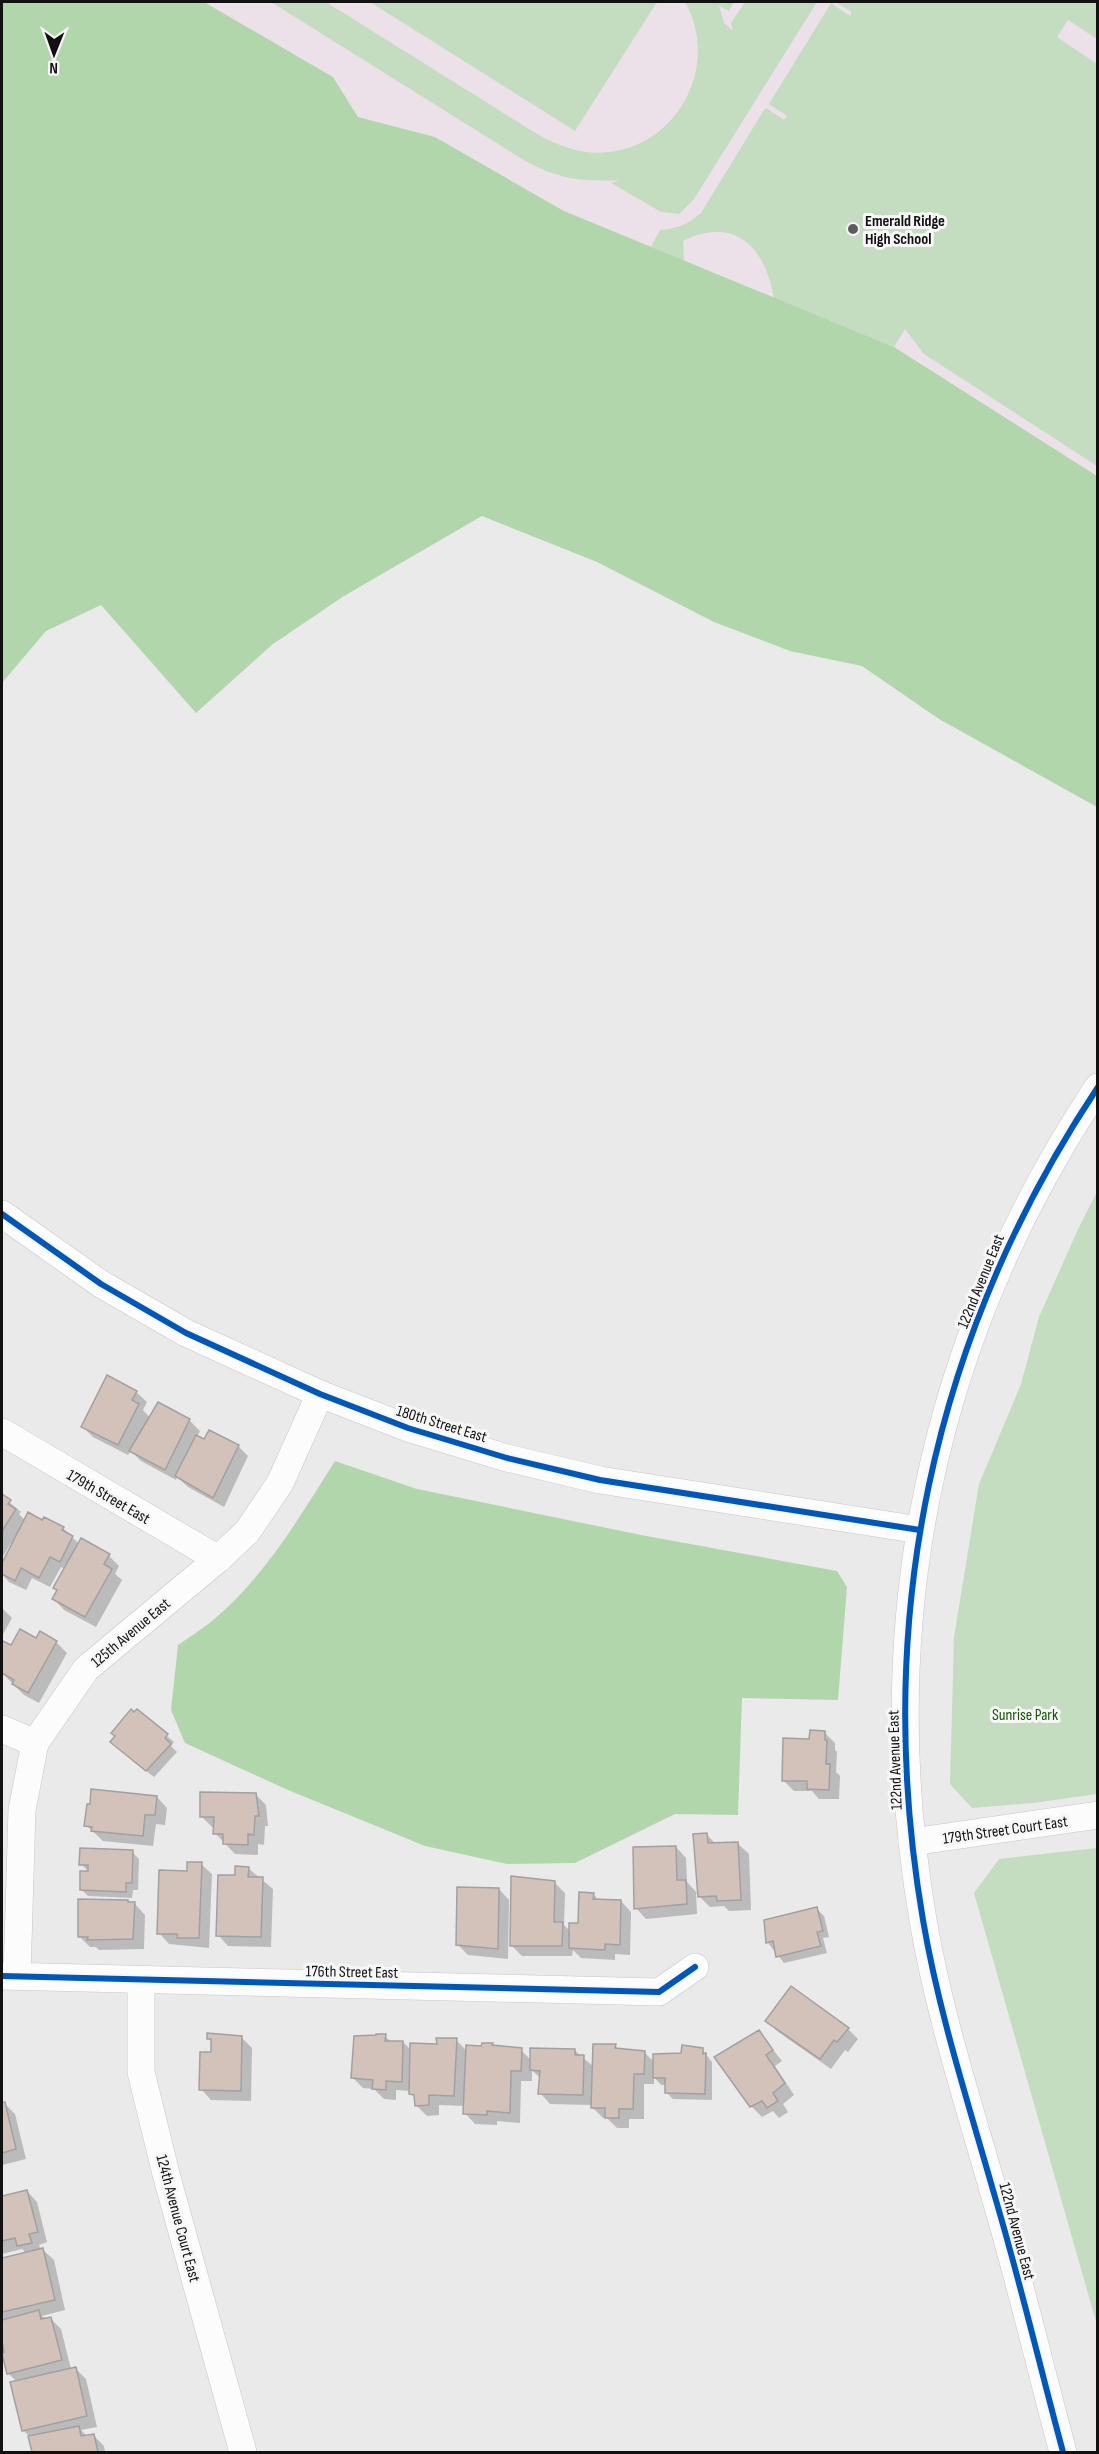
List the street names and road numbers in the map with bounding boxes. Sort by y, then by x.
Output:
street label: 122nd Avenue East [954,1232,1009,1331]
street label: 180th Street East [394,1402,489,1447]
street label: 179th Street East [63,1466,153,1529]
street label: 125th Avenue East [87,1594,175,1672]
street label: 122nd Avenue East [884,1710,907,1810]
street label: 179th Street Court East [941,1812,1069,1849]
street label: 176th Street East [305,1962,399,1983]
street label: 124th Avenue Court East [151,2153,204,2284]
street label: 122nd Avenue East [994,2181,1039,2282]

